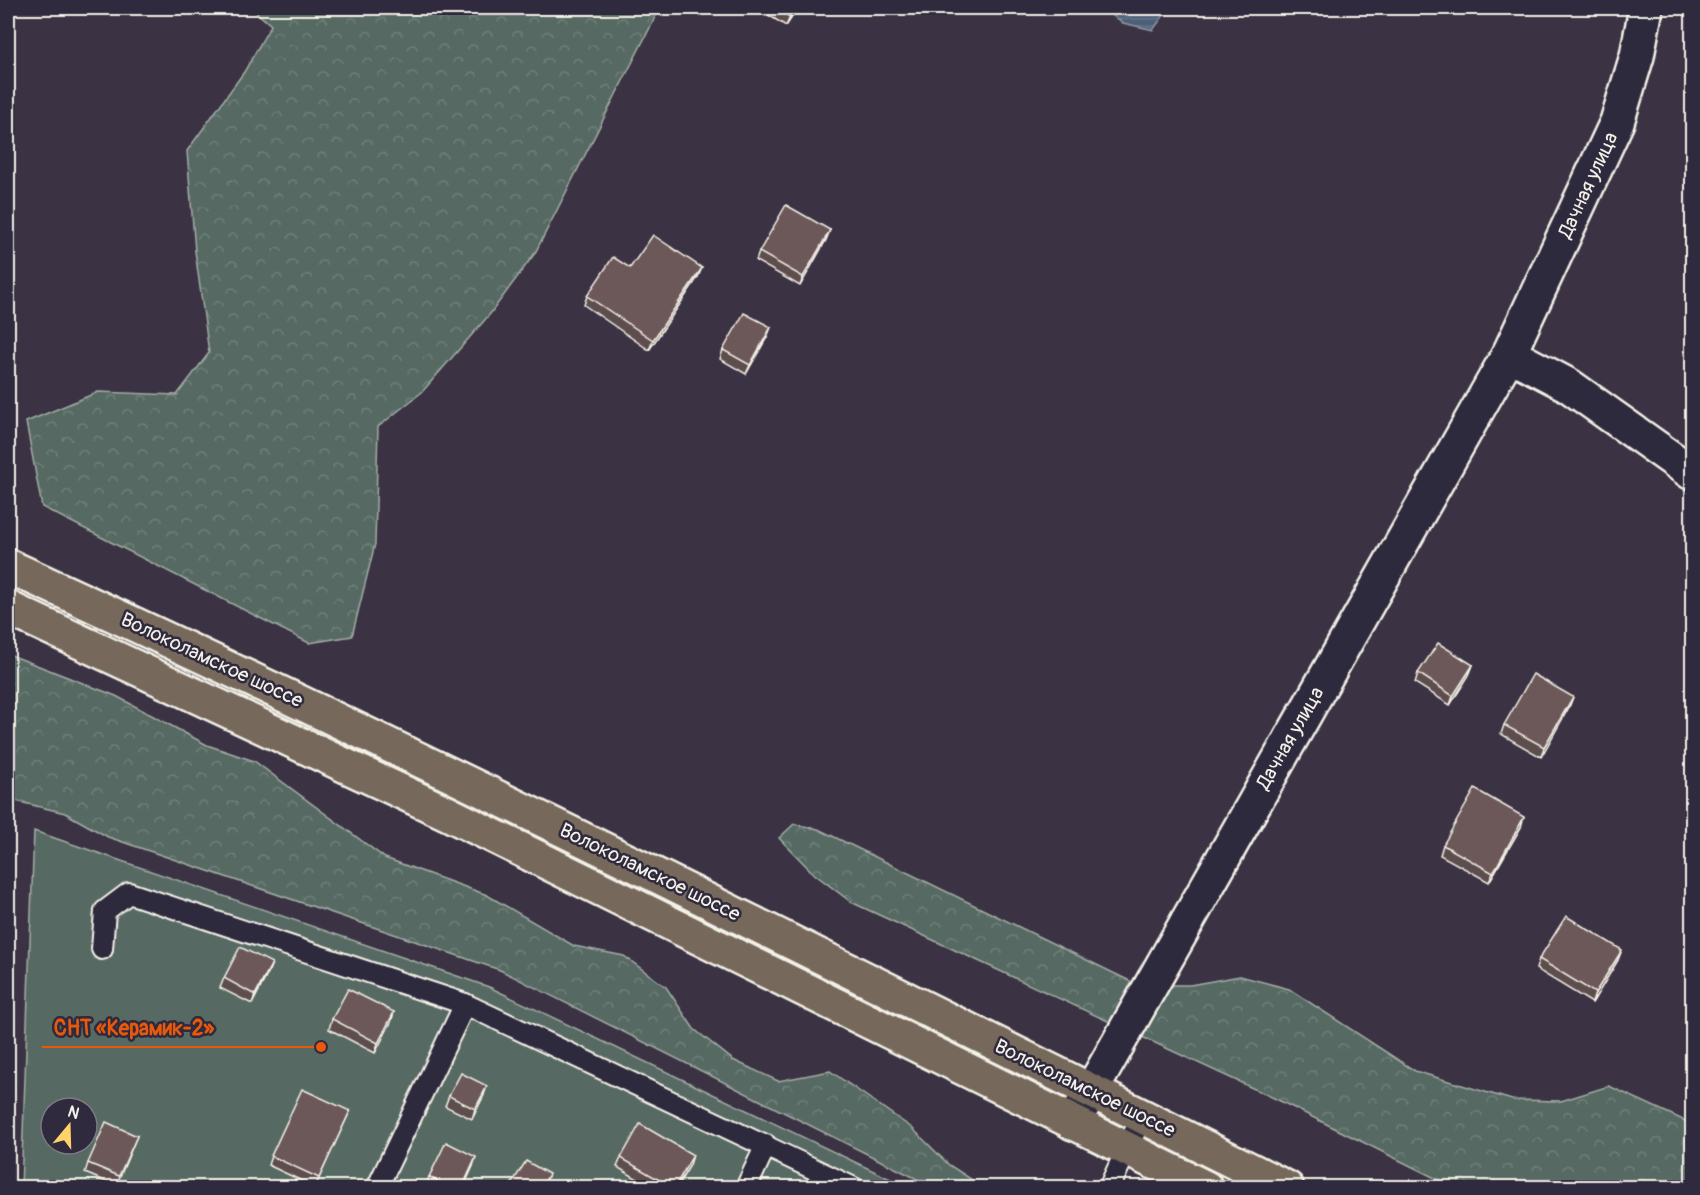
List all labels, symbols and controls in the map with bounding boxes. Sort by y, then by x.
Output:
street label: Дачная улица [1552,128,1623,243]
street label: Волоколамское шоссе [117,607,307,713]
street label: Дачная улица [1250,682,1329,795]
street label: Волоколамское шоссе [556,817,745,927]
callout: СНТ «Керамик-2» [42,1008,226,1047]
text: СНТ «Керамик-2» [54,1015,215,1042]
street label: Волоколамское шоссе [991,1033,1180,1143]
north arrow [39,1096,99,1156]
text: N [65,1102,82,1124]

